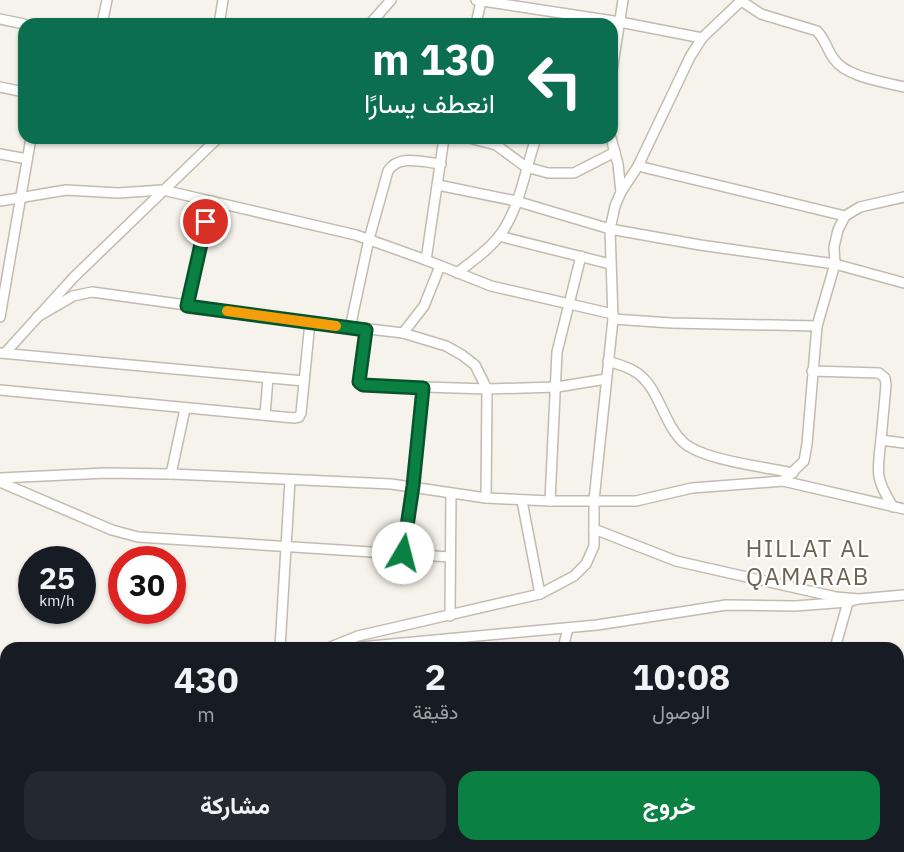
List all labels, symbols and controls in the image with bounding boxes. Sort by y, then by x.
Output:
text: 130 m [372,32,495,87]
icon: left [516,42,594,120]
text: انعطف يسارًا [364,85,495,120]
pin [180,196,231,247]
icon: arrive [189,205,222,238]
position arrow [371,521,435,585]
district label: HILLAT AL QAMARAB [745,532,871,592]
speed limit sign: 30 [108,546,186,624]
text: 25 [39,558,75,597]
text: km/h [39,591,75,610]
text: 2 [424,653,446,700]
text: 10:08 [632,653,730,700]
text: 430 [174,656,239,703]
text: دقيقة [412,698,458,725]
text: الوصول [652,698,710,725]
text: m [197,701,215,728]
button: مشاركة [24,771,446,840]
button: خروج [458,771,880,840]

